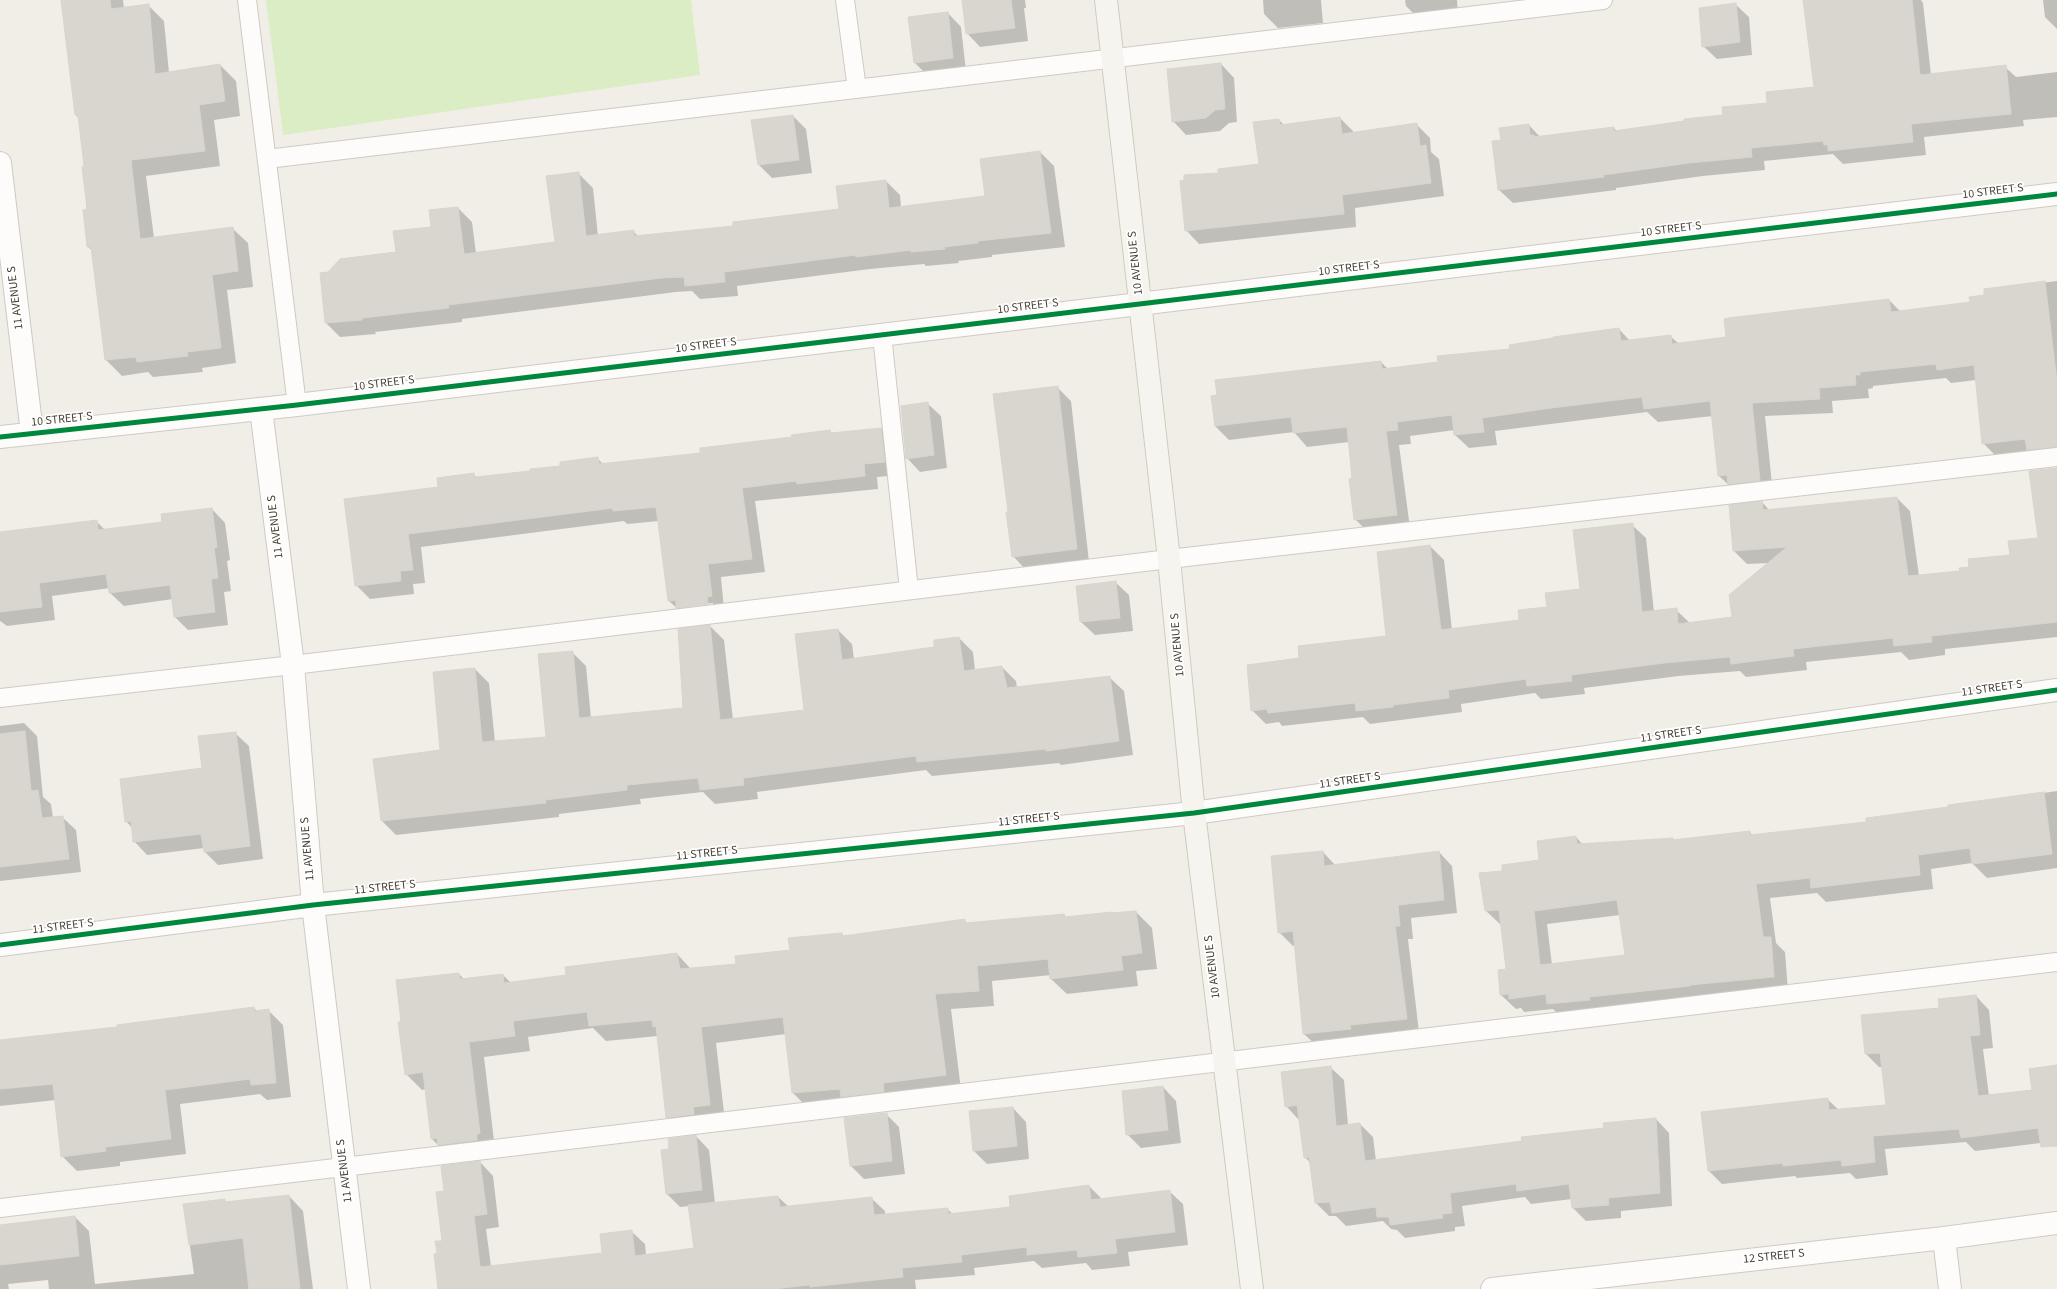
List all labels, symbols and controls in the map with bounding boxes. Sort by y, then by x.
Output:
street label: 10 STREET S [1962,181,2024,203]
street label: 10 STREET S [1640,219,1702,241]
street label: 10 AVENUE S [1126,231,1146,295]
street label: 10 STREET S [1318,258,1380,280]
street label: 11 AVENUE S [5,265,27,331]
street label: 10 STREET S [997,296,1059,318]
street label: 10 STREET S [675,335,737,357]
street label: 10 STREET S [353,373,415,395]
street label: 10 STREET S [31,410,93,430]
street label: 11 AVENUE S [265,494,287,560]
street label: 10 AVENUE S [1168,613,1188,677]
street label: 11 STREET S [1960,678,2024,700]
street label: 11 STREET S [1639,724,1703,746]
street label: 11 STREET S [1318,770,1382,792]
street label: 11 STREET S [998,810,1060,830]
street label: 11 AVENUE S [298,817,318,881]
street label: 11 STREET S [676,844,738,864]
street label: 11 STREET S [354,878,416,898]
street label: 11 STREET S [32,916,94,938]
street label: 10 AVENUE S [1202,934,1224,1000]
street label: 11 AVENUE S [334,1138,356,1204]
street label: 12 STREET S [1743,1247,1805,1267]

